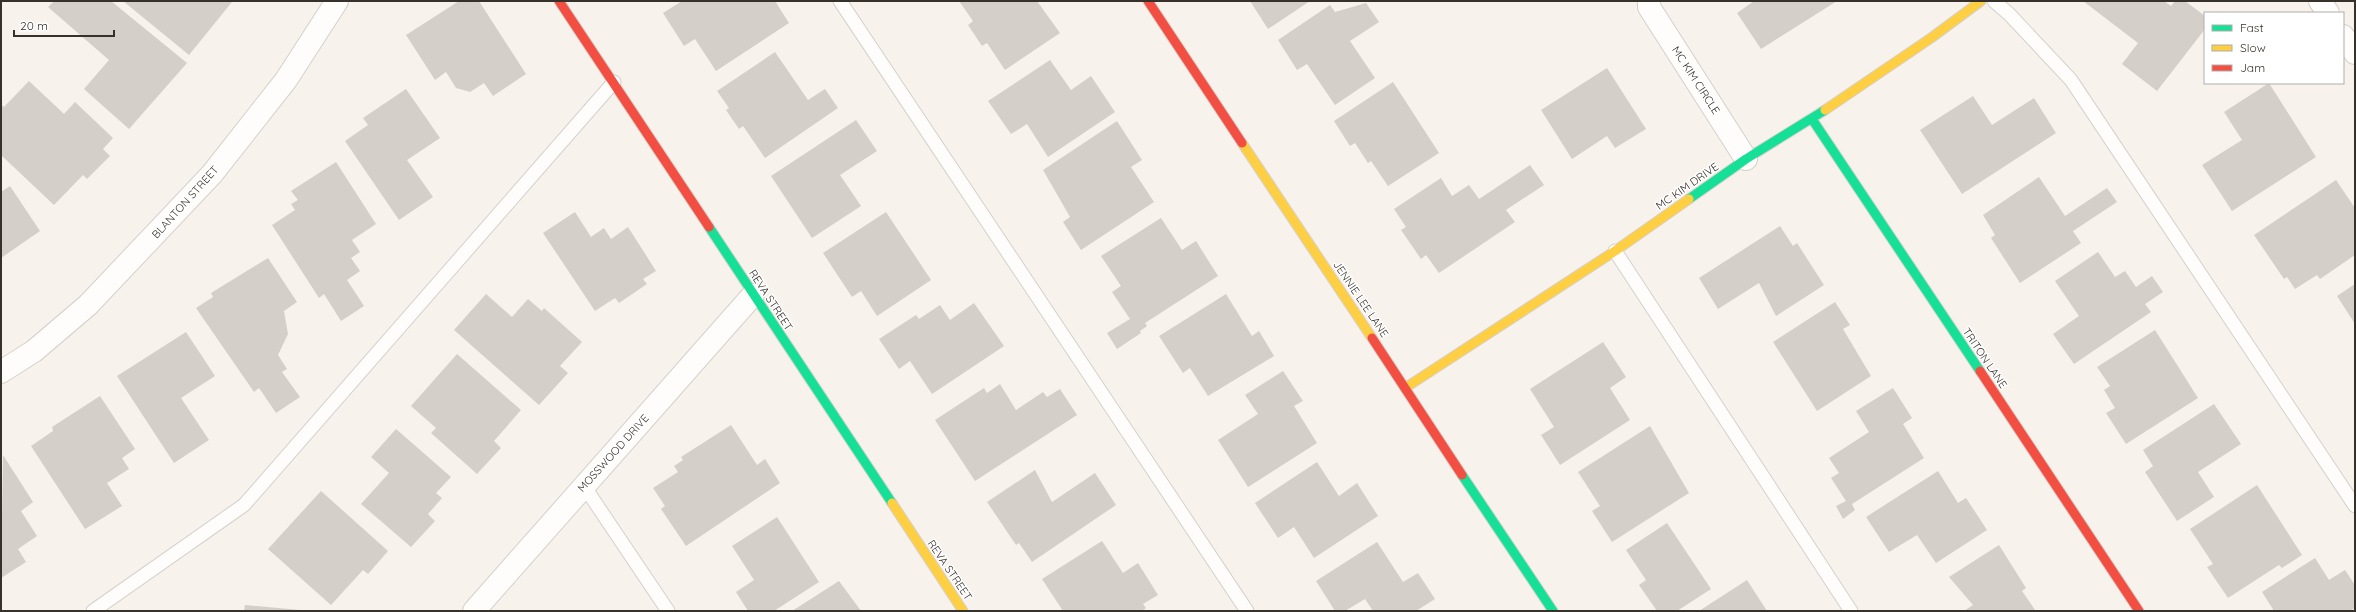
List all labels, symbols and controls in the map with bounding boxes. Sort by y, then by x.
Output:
scale bar [14,12,114,38]
legend [2204,12,2344,84]
text: 20 m [20,18,48,33]
text: Fast [2240,20,2264,35]
text: Slow [2240,40,2266,55]
street label: MC KIM CIRCLE [1669,43,1723,117]
text: Jam [2240,60,2265,75]
street label: MC KIM DRIVE [1653,159,1721,213]
street label: BLANTON STREET [149,162,222,241]
street label: JENNIE LEE LANE [1330,258,1392,340]
street label: REVA STREET [746,267,796,333]
street label: TRITON LANE [1960,325,2010,391]
street label: MOSSWOOD DRIVE [574,411,652,495]
street label: REVA STREET [925,537,976,603]

